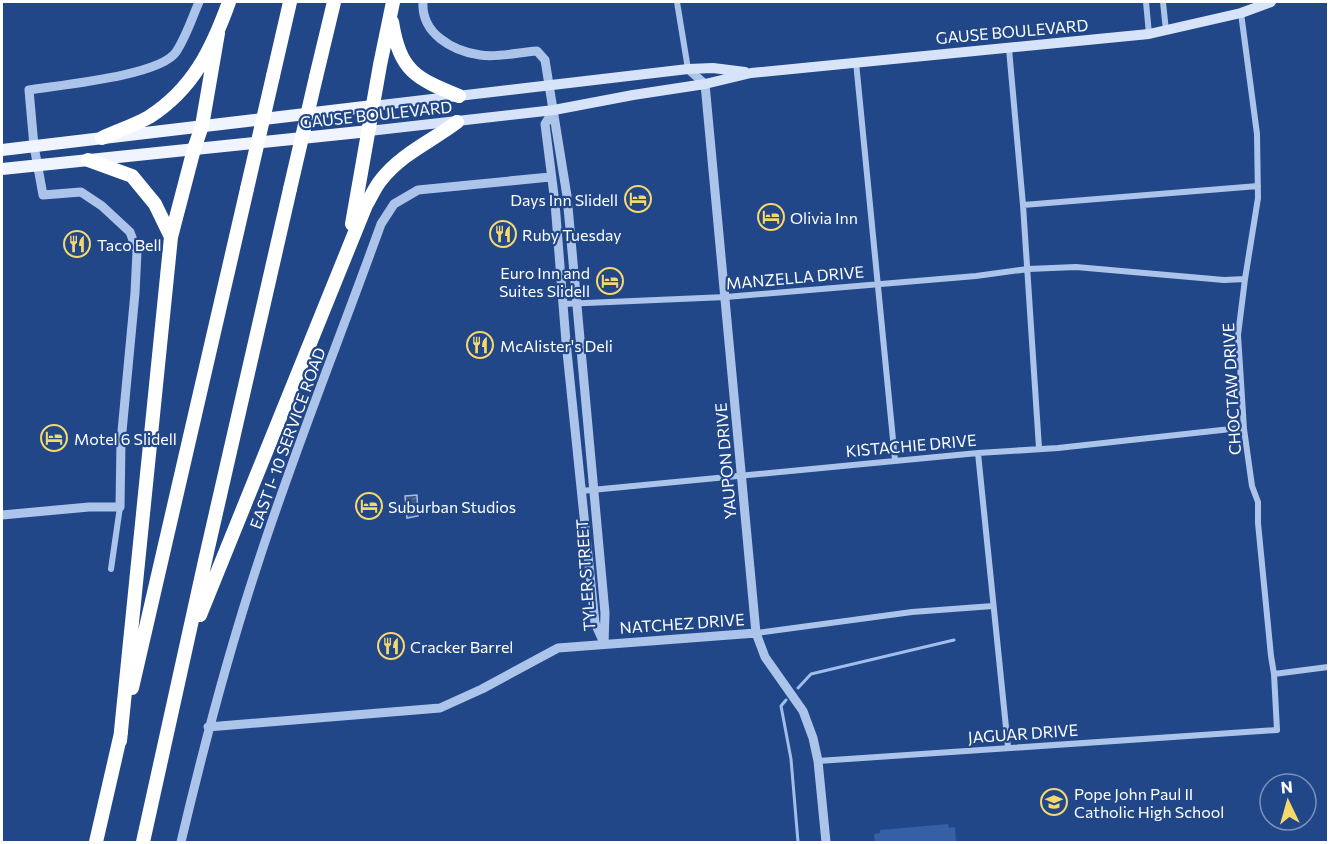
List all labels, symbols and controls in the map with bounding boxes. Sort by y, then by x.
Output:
street label: GAUSE BOULEVARD [935,15,1089,47]
street label: GAUSE BOULEVARD [299,97,453,131]
hotel icon: Days Inn Slidell [623,184,653,214]
place label: Days Inn Slidell [510,190,618,209]
hotel icon: Olivia Inn [756,202,786,232]
place label: Olivia Inn [790,208,858,227]
restaurant icon: Ruby Tuesday [488,219,518,249]
place label: Ruby Tuesday [522,225,621,244]
restaurant icon: Taco Bell [62,229,92,259]
place label: Taco Bell [97,235,162,254]
street label: MANZELLA DRIVE [725,261,865,293]
place label: Euro Inn and Suites Slidell [499,263,590,300]
hotel icon: Euro Inn and Suites Slidell [595,266,625,296]
street label: CHOCTAW DRIVE [1218,322,1244,456]
restaurant icon: McAlister's Deli [465,330,495,360]
place label: McAlister's Deli [500,336,613,355]
street label: EAST I- 10 SERVICE ROAD [245,345,329,531]
street label: YAUPON DRIVE [710,402,740,520]
hotel icon: Motel 6 Slidell [39,423,69,453]
place label: Motel 6 Slidell [74,429,177,448]
street label: KISTACHIE DRIVE [845,430,977,460]
hotel icon: Suburban Studios [354,491,384,521]
place label: Suburban Studios [388,497,516,516]
street label: TYLER STREET [572,518,598,632]
street label: NATCHEZ DRIVE [619,609,745,637]
restaurant icon: Cracker Barrel [376,631,406,661]
place label: Cracker Barrel [410,637,513,656]
street label: JAGUAR DRIVE [967,720,1079,746]
north arrow [1258,772,1318,832]
text: N [1280,777,1293,797]
place label: Pope John Paul II Catholic High School [1074,784,1224,821]
school or university icon: Pope John Paul II Catholic High School [1039,787,1069,817]

